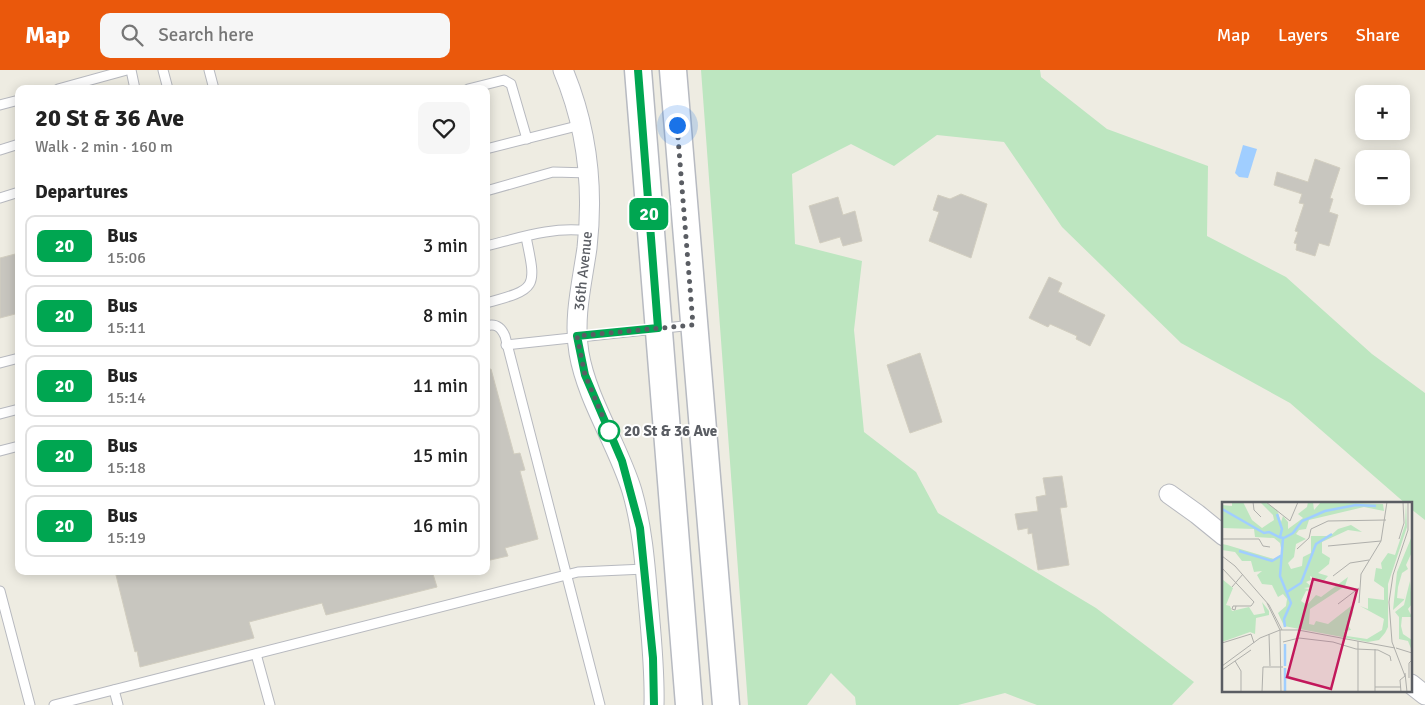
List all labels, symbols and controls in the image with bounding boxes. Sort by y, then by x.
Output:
search box [100,13,450,58]
text: Map [25,20,70,50]
icon: search [118,21,146,49]
text: Search here [158,23,254,47]
text: Map [1217,24,1250,46]
text: Layers [1278,24,1328,46]
text: Share [1356,24,1400,46]
map controls [1355,85,1410,205]
button: + [1355,85,1410,140]
button: heart [418,102,470,154]
text: 20 St & 36 Ave [35,103,184,133]
your location [665,113,690,138]
text: Walk · 2 min · 160 m [35,137,173,157]
button: − [1355,150,1410,205]
text: Departures [35,180,128,204]
line badge: 20 [626,198,672,230]
text: 20 [639,203,659,225]
text: Bus [107,224,138,248]
street label: 36th Avenue [570,230,596,312]
text: 3 min [423,234,468,258]
text: 20 [55,235,74,257]
text: 15:06 [107,248,146,268]
text: Bus [107,294,138,318]
text: 8 min [423,304,468,328]
text: 20 [55,305,74,327]
text: 15:11 [107,318,146,338]
text: Bus [107,364,138,388]
text: 11 min [413,374,468,398]
text: 20 [55,375,74,397]
text: 15:14 [107,388,146,408]
marker: 20 St & 36 Ave [598,420,620,442]
place label: 20 St & 36 Ave [624,422,717,440]
text: Bus [107,434,138,458]
text: 15 min [413,444,468,468]
text: 20 [55,445,74,467]
text: 15:18 [107,458,146,478]
inset map [1222,502,1412,692]
text: Bus [107,504,138,528]
text: 16 min [413,514,468,538]
text: 20 [55,515,74,537]
text: 15:19 [107,528,146,548]

